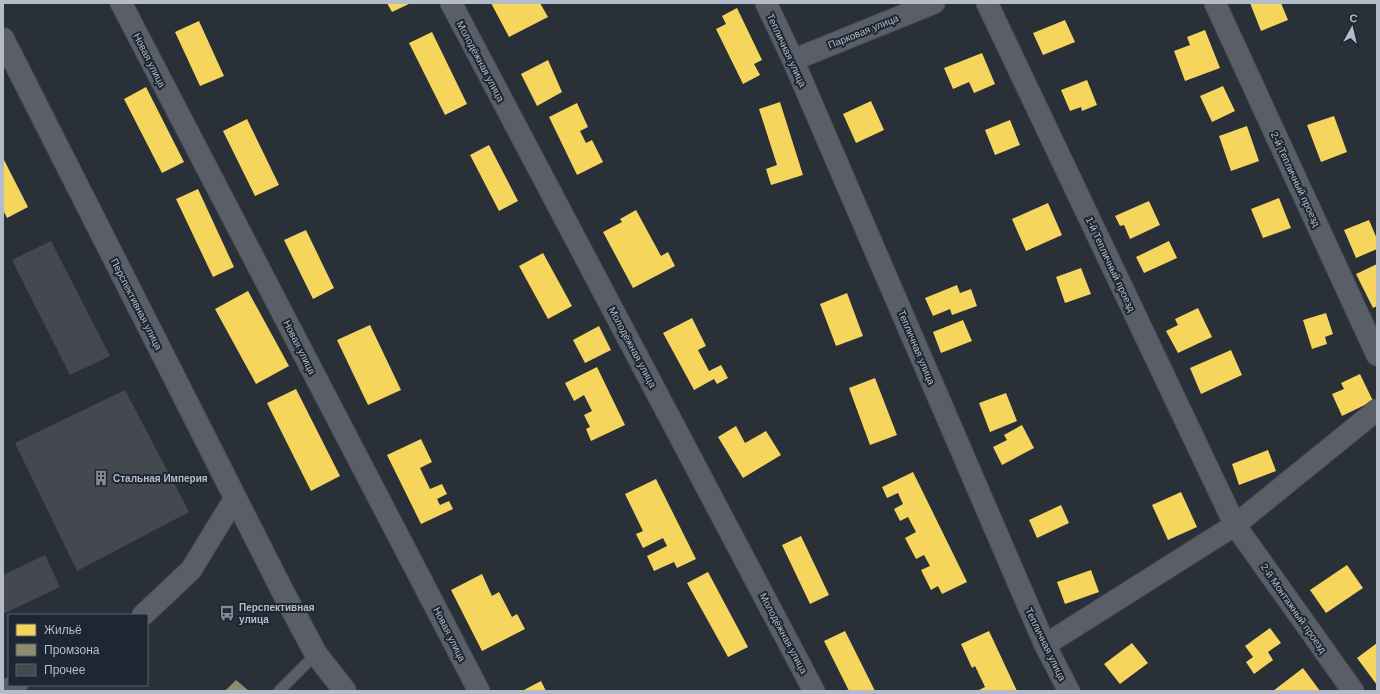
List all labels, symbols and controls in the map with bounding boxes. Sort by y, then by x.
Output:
north arrow [1332,8,1372,48]
street label: Тепличная улица [765,12,809,89]
street label: Парковая улица [826,12,900,51]
text: С [1349,12,1358,25]
street label: Молодёжная улица [455,19,507,104]
street label: Новая улица [131,31,168,89]
street label: 2-й Тепличный проезд [1269,130,1322,229]
street label: 1-й Тепличный проезд [1084,215,1137,314]
street label: Перспективная улица [109,257,165,352]
street label: Молодёжная улица [607,305,659,390]
street label: Тепличная улица [896,308,937,387]
street label: Новая улица [281,318,318,376]
building icon: Стальная Империя [92,469,110,487]
place label: Стальная Империя [113,473,208,484]
street label: 2-й Монтажный проезд [1258,561,1329,655]
street label: Молодёжная улица [758,591,810,676]
place label: Перспективная улица [239,602,315,625]
bus stop icon: Перспективная улица [218,604,236,622]
street label: Новая улица [431,605,468,663]
street label: Тепличная улица [1023,606,1068,683]
legend [8,614,148,686]
text: Жильё [44,623,82,637]
text: Промзона [44,643,100,657]
text: Прочее [44,663,86,677]

